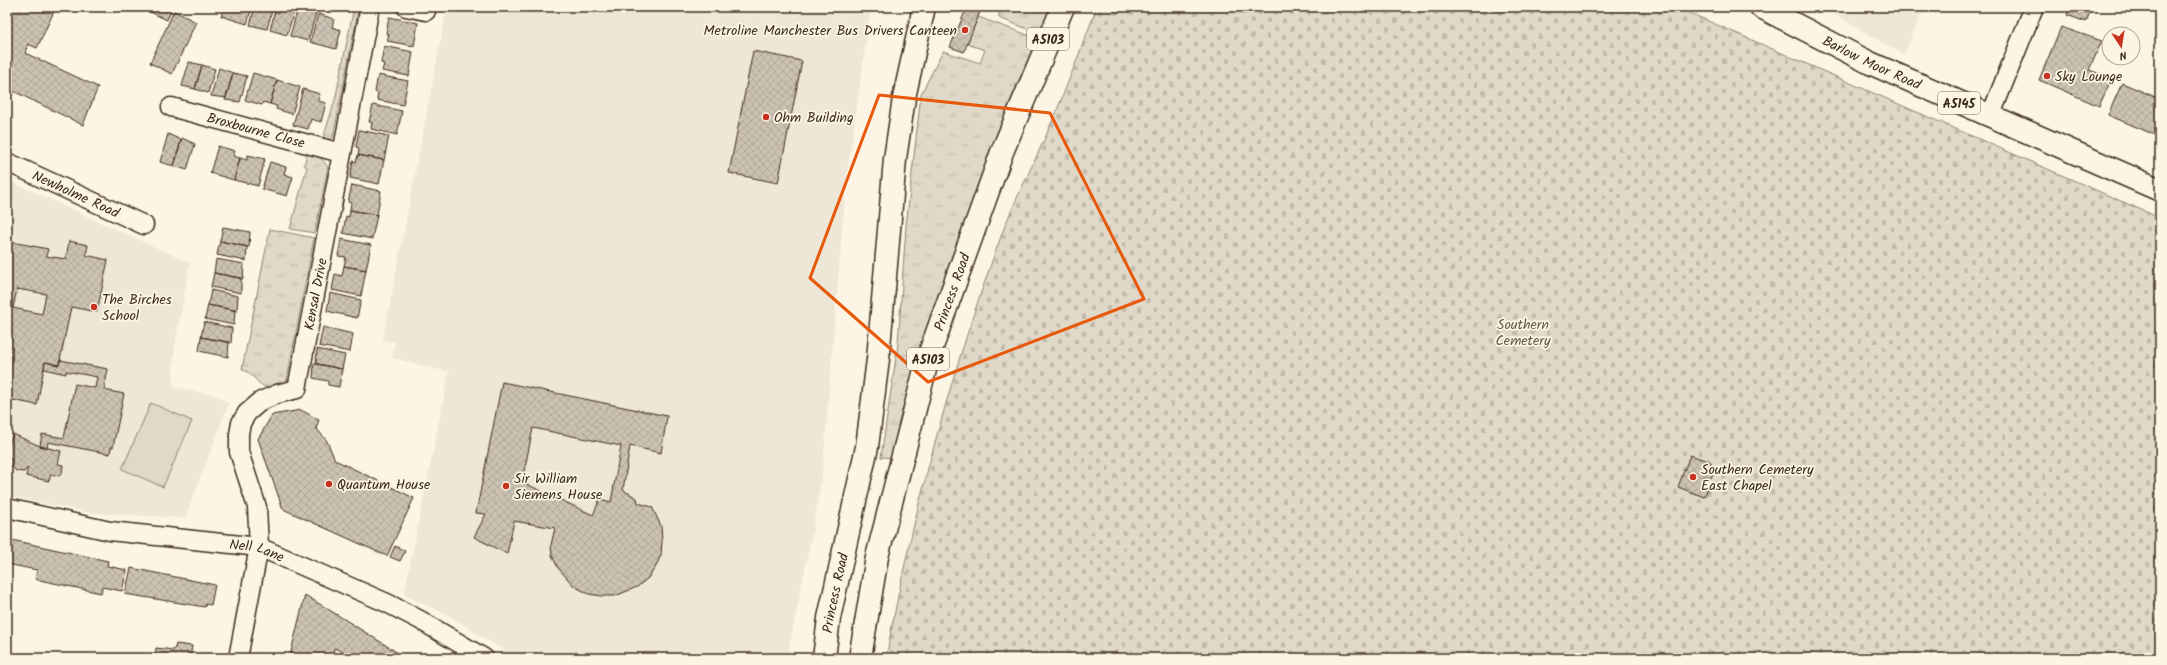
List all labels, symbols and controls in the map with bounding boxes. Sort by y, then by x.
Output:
place label: Metroline Manchester Bus Drivers Canteen [704,20,957,42]
marker: Metroline Manchester Bus Drivers Canteen [960,25,970,35]
north arrow [2101,26,2141,66]
road number: A5103 [1027,28,1069,50]
street label: Barlow Moor Road [1818,30,1925,96]
text: N [2118,45,2128,64]
place label: Sky Lounge [2055,66,2123,88]
marker: Sky Lounge [2042,71,2052,81]
road number: A5145 [1938,92,1980,114]
street label: Broxbourne Close [204,107,308,155]
place label: Ohm Building [774,107,854,129]
marker: Ohm Building [761,112,771,122]
street label: Newholme Road [28,165,124,225]
street label: Princess Road [929,249,977,334]
street label: Kensal Drive [298,256,334,332]
place label: The Birches School [102,289,172,327]
marker: The Birches School [89,302,99,312]
park label: Southern Cemetery [1495,314,1551,352]
road number: A5103 [907,348,949,370]
place label: Southern Cemetery East Chapel [1701,459,1814,497]
place label: Sir William Siemens House [514,468,603,506]
marker: Southern Cemetery East Chapel [1688,472,1698,482]
place label: Quantum House [337,474,431,496]
marker: Quantum House [324,479,334,489]
marker: Sir William Siemens House [501,481,511,491]
street label: Nell Lane [228,534,288,569]
street label: Princess Road [817,550,855,634]

